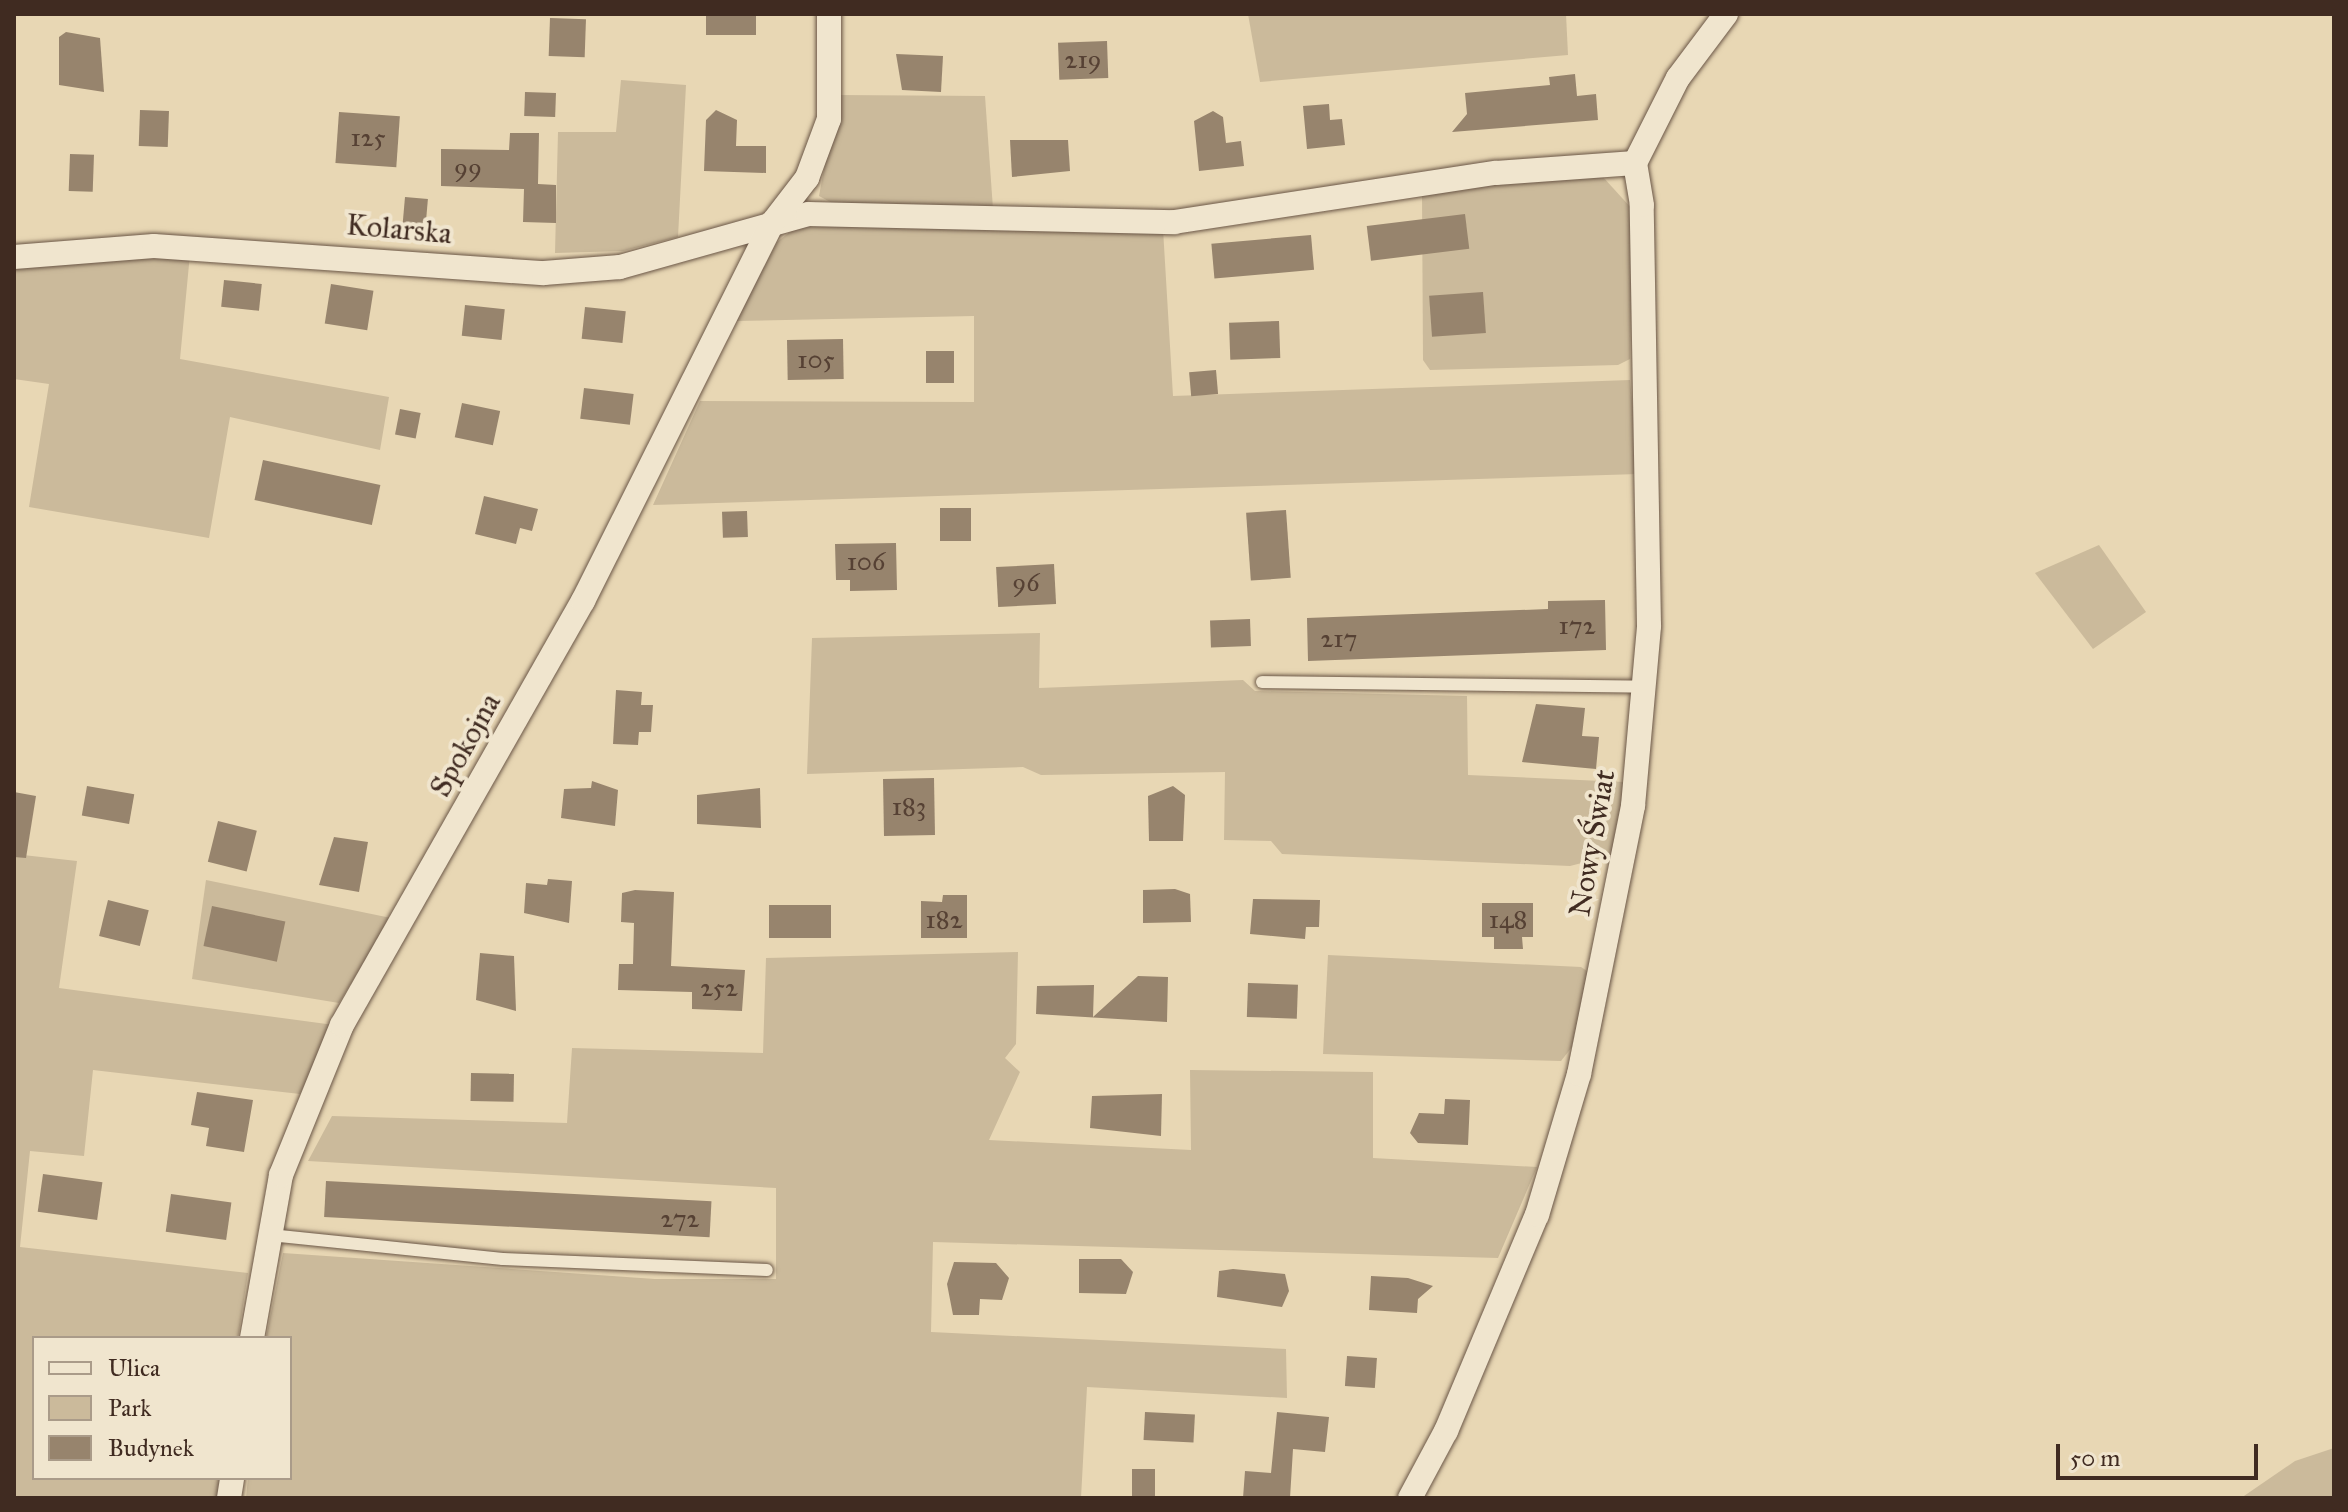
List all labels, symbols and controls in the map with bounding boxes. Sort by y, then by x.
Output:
house number: 219 [1065,44,1101,76]
house number: 125 [351,122,385,154]
house number: 99 [454,152,482,184]
street label: Kolarska [345,206,453,252]
house number: 105 [797,344,835,376]
house number: 106 [847,546,885,578]
house number: 96 [1012,567,1040,599]
house number: 172 [1559,610,1595,642]
house number: 217 [1321,623,1357,655]
street label: Spokojna [422,687,508,803]
street label: Nowy Świat [1561,767,1623,919]
house number: 183 [892,791,926,823]
house number: 182 [926,904,962,936]
house number: 148 [1489,904,1527,936]
house number: 252 [700,972,738,1004]
house number: 272 [661,1203,699,1235]
legend [32,1336,292,1480]
text: Ulica [108,1353,160,1383]
text: Park [108,1393,151,1423]
scale bar [2060,1428,2262,1478]
text: Budynek [108,1433,194,1463]
text: 50 m [2070,1443,2120,1473]

